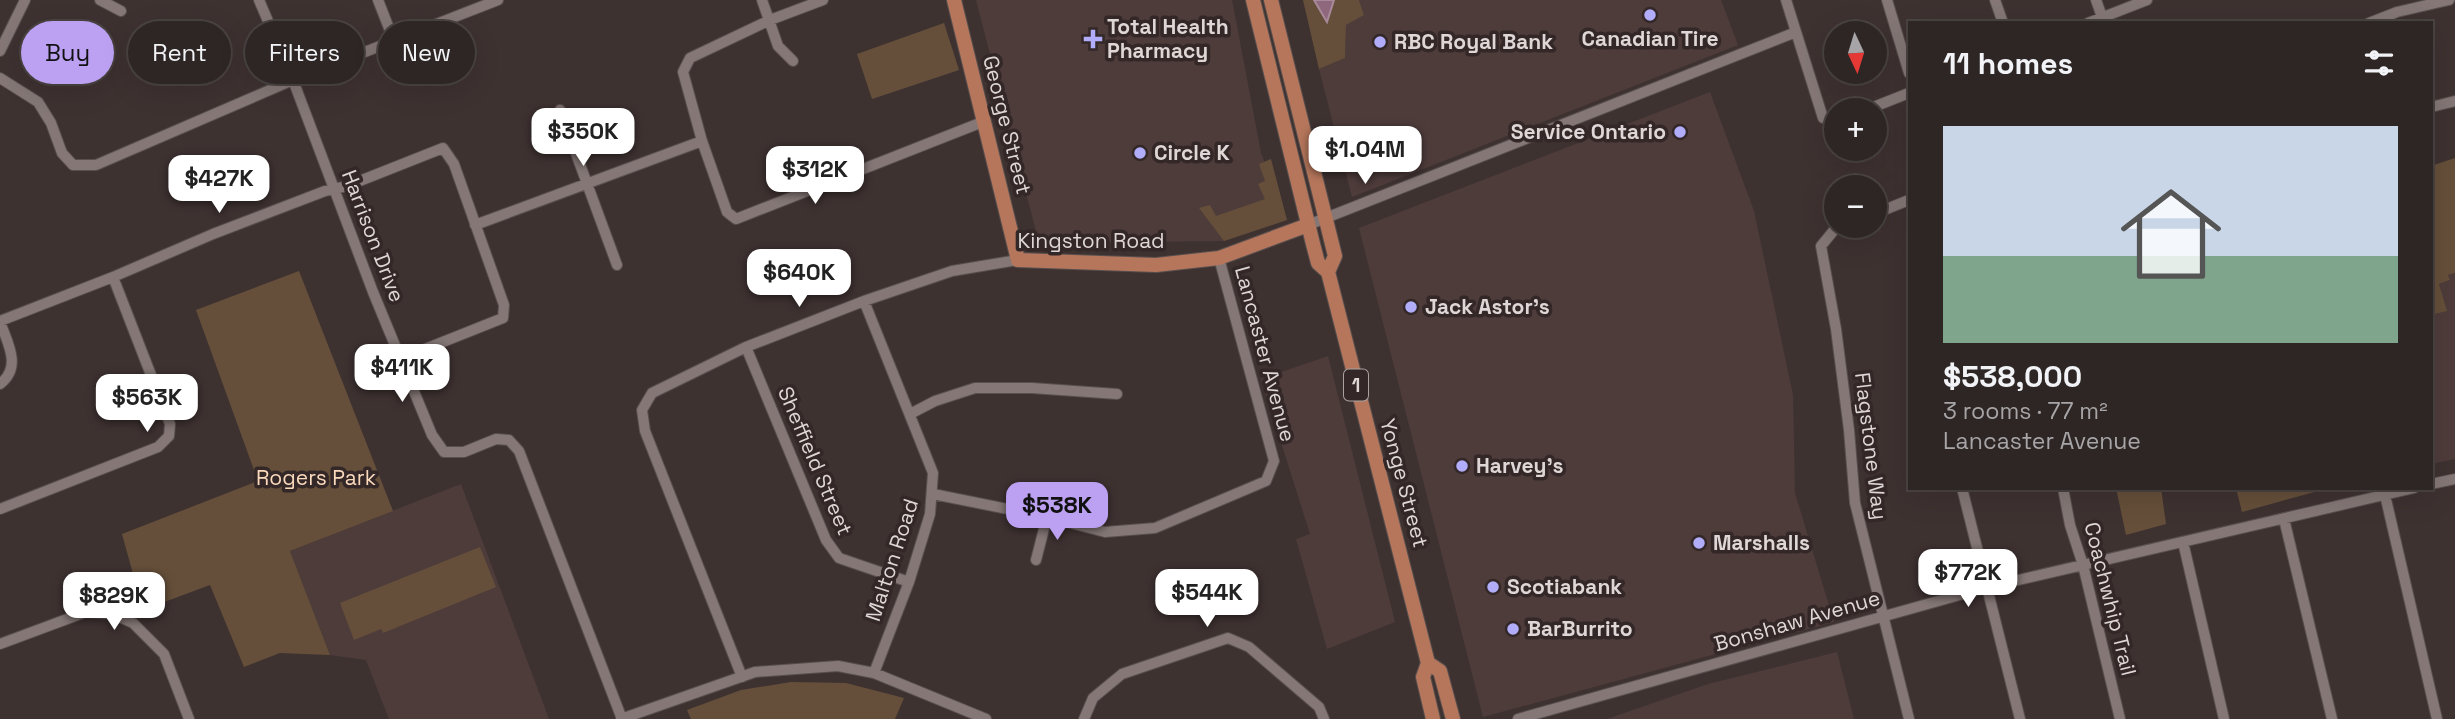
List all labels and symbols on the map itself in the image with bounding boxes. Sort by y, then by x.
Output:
marker: Canadian Tire [1642,7,1658,23]
place label: Total Health Pharmacy [1107,13,1229,64]
north arrow [1824,21,1886,84]
place label: Canadian Tire [1581,25,1719,52]
place label: RBC Royal Bank [1394,28,1553,55]
marker: Total Health Pharmacy [1085,31,1101,47]
marker: RBC Royal Bank [1372,34,1388,50]
street label: George Street [977,53,1038,197]
pin: $350K [534,108,632,168]
place label: Service Ontario [1511,118,1666,145]
marker: Service Ontario [1672,124,1688,140]
pin: $1.04M [1308,127,1422,186]
place label: Circle K [1154,139,1230,166]
marker: Circle K [1132,145,1148,161]
pin: $312K [766,146,864,206]
pin: $427K [170,156,268,215]
street label: Harrison Drive [336,166,411,306]
street label: Kingston Road [1017,227,1165,254]
pin: $640K [750,250,848,309]
street label: Lancaster Avenue [1229,263,1302,445]
place label: Jack Astor's [1425,293,1550,320]
marker: Jack Astor's [1403,299,1419,315]
pin: $411K [353,344,451,404]
road number: 1 [1344,370,1368,400]
street label: Flagstone Way [1849,371,1894,521]
pin: $563K [98,374,196,434]
street label: Sheffield Street [772,382,859,539]
street label: Yonge Street [1374,415,1435,550]
place label: Harvey's [1476,452,1563,479]
marker: Harvey's [1454,458,1470,474]
park label: Rogers Park [256,464,376,491]
pin: $538K [1008,482,1106,542]
street label: Malton Road [859,495,924,625]
street label: Coachwhip Trail [2078,519,2143,679]
place label: Marshalls [1713,529,1810,556]
marker: Marshalls [1691,535,1707,551]
pin: $772K [1919,550,2017,609]
pin: $544K [1158,570,1256,629]
pin: $829K [65,572,163,632]
place label: Scotiabank [1507,573,1622,600]
marker: Scotiabank [1485,579,1501,595]
street label: Bonshaw Avenue [1711,584,1883,657]
place label: BarBurrito [1527,615,1633,642]
marker: BarBurrito [1505,621,1521,637]

